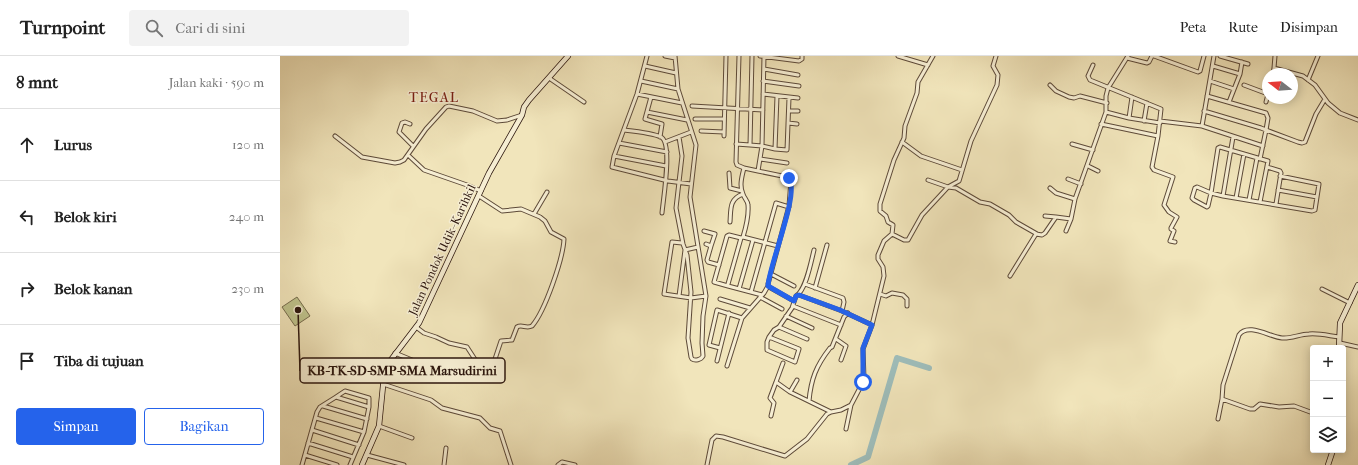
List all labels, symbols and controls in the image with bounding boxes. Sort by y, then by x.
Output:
search box [129,10,409,46]
text: Turnpoint [20,17,105,39]
icon: search [143,17,165,39]
text: Cari di sini [175,19,245,37]
text: Peta [1180,19,1206,36]
text: Rute [1228,19,1258,36]
text: Disimpan [1280,19,1338,36]
north arrow [1262,68,1298,104]
text: 8 mnt [16,72,58,92]
text: Jalan kaki · 590 m [169,75,264,90]
district label: TEGAL [409,89,459,106]
icon: ahead [16,134,38,156]
text: Lurus [54,136,92,154]
text: 120 m [232,137,264,152]
route end [780,169,798,187]
street label: Jalan Pondok Udik–Karihkil [405,182,479,319]
icon: left [16,206,38,228]
text: Belok kiri [54,208,117,226]
text: 240 m [229,209,264,224]
icon: right [16,278,38,300]
text: Belok kanan [54,280,133,298]
text: 230 m [231,281,264,296]
map controls [1310,345,1346,453]
button: + [1310,345,1346,381]
icon: arrive [16,350,38,372]
text: Tiba di tujuan [54,352,144,370]
callout: KB-TK-SD-SMP-SMA Marsudirini [300,358,505,383]
text: KB-TK-SD-SMP-SMA Marsudirini [307,363,497,378]
route start [854,373,872,391]
button: − [1310,381,1346,417]
button: Simpan [16,408,136,445]
button: Bagikan [144,408,264,445]
button: layers [1310,417,1346,453]

